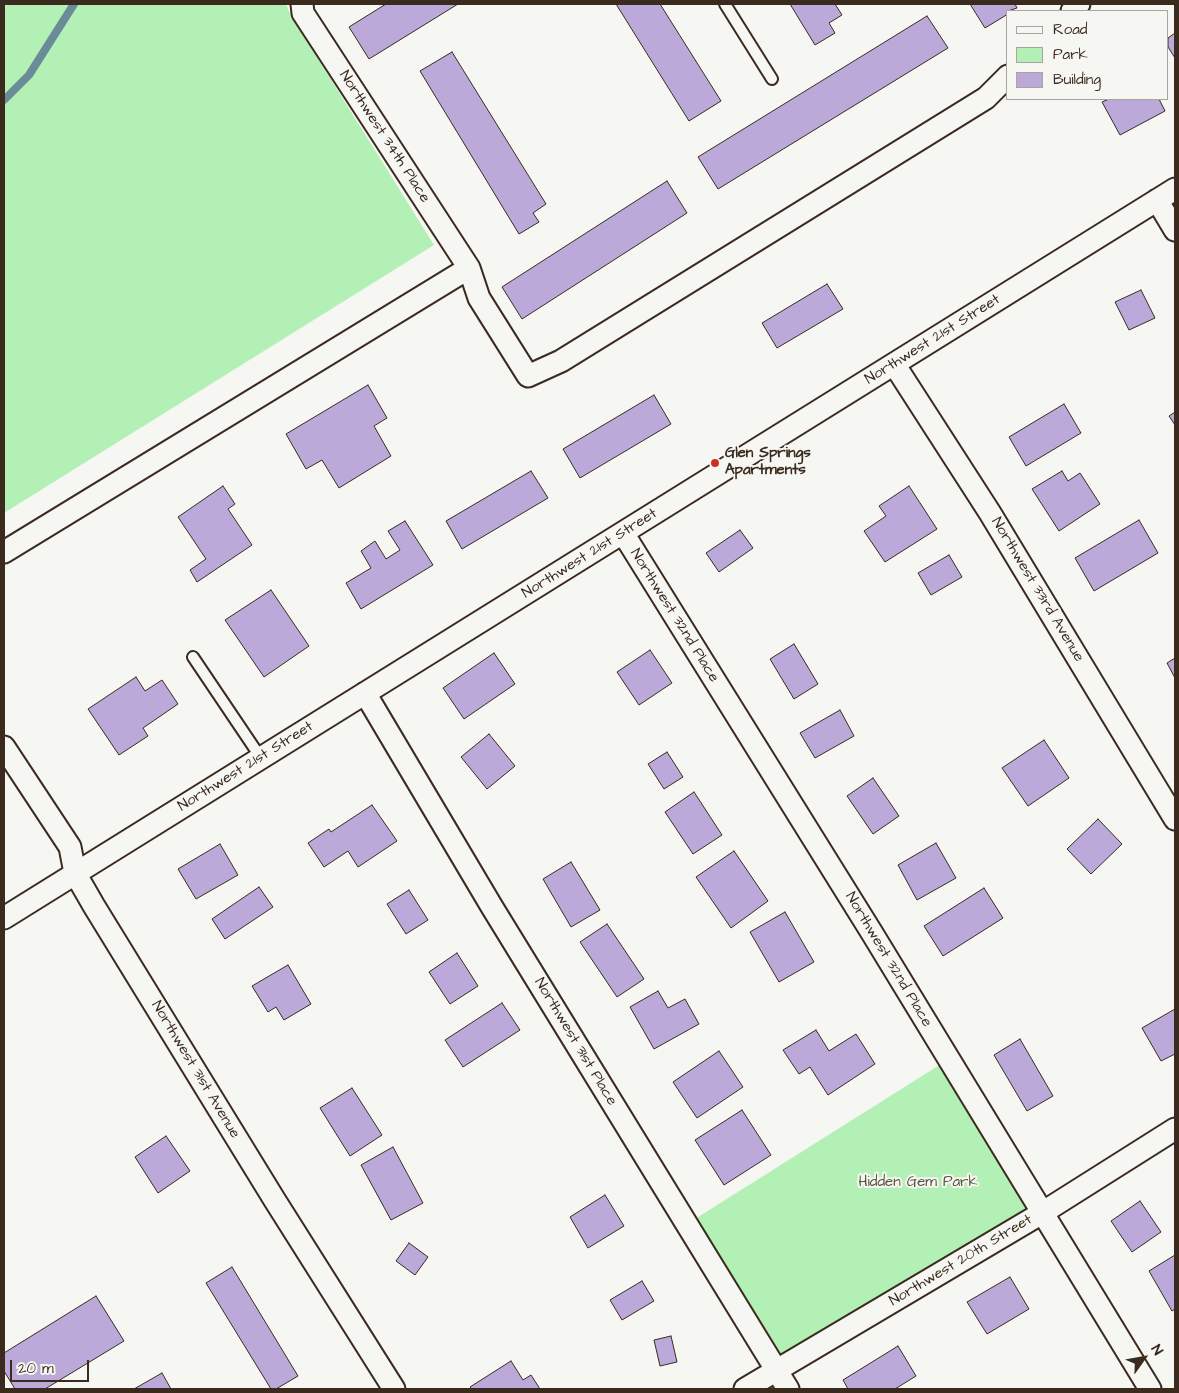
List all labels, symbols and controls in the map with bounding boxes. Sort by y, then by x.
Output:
legend [1006,10,1169,100]
text: Road [1053,19,1087,40]
text: Park [1053,44,1088,65]
street label: Northwest 34th Place [335,68,433,206]
text: Building [1053,69,1101,90]
street label: Northwest 21st Street [862,291,1004,389]
place label: Glen Springs Apartments [725,445,811,480]
marker: Glen Springs Apartments [709,457,721,469]
street label: Northwest 21st Street [519,505,661,603]
street label: Northwest 33rd Avenue [987,514,1087,666]
street label: Northwest 32nd Place [626,546,722,686]
street label: Northwest 21st Street [175,718,317,816]
street label: Northwest 32nd Place [841,889,935,1031]
street label: Northwest 31st Place [530,975,620,1109]
street label: Northwest 31st Avenue [147,998,243,1142]
park label: Hidden Gem Park [858,1174,978,1192]
street label: Northwest 20th Street [886,1211,1036,1311]
north arrow [1119,1333,1169,1383]
text: N [1146,1341,1168,1359]
scale bar [12,1350,91,1382]
text: 20 m [18,1358,54,1379]

